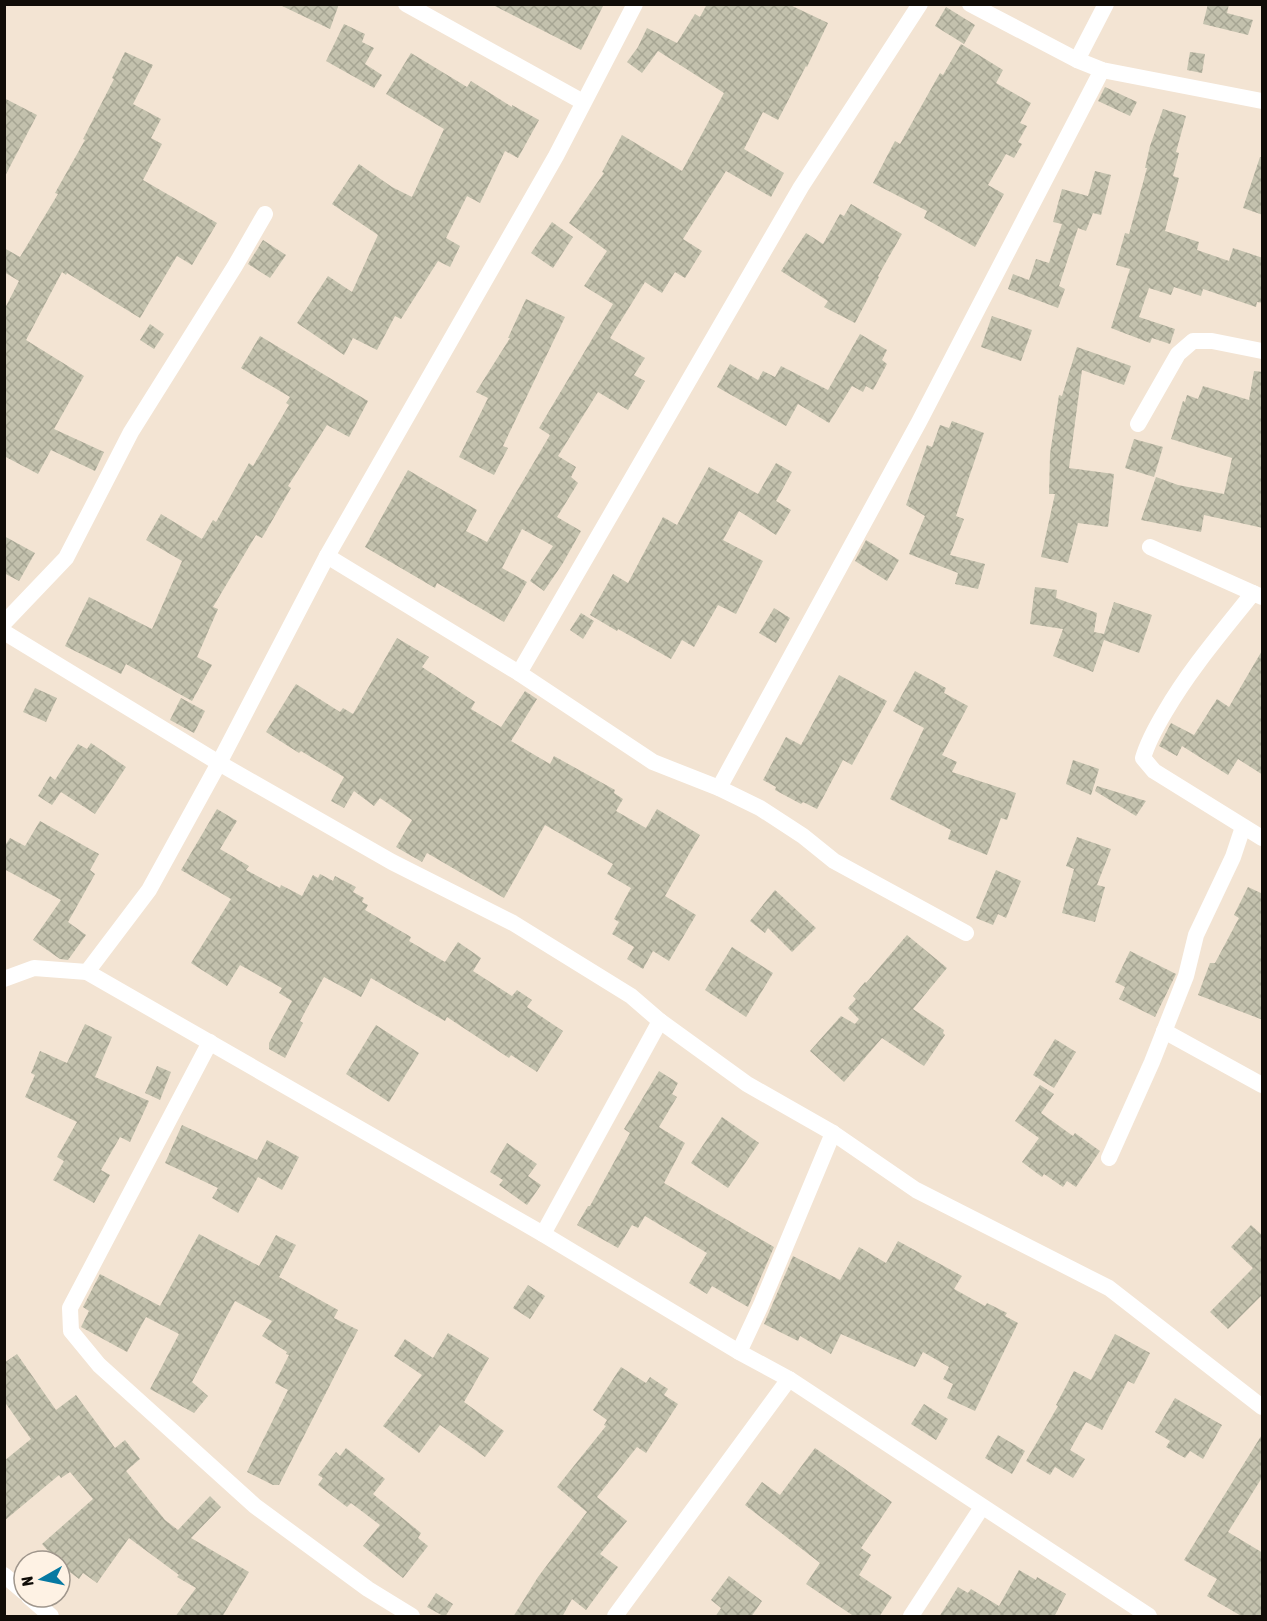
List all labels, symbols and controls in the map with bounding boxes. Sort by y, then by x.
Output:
north arrow [12,1549,72,1609]
text: N [18,1575,37,1587]

